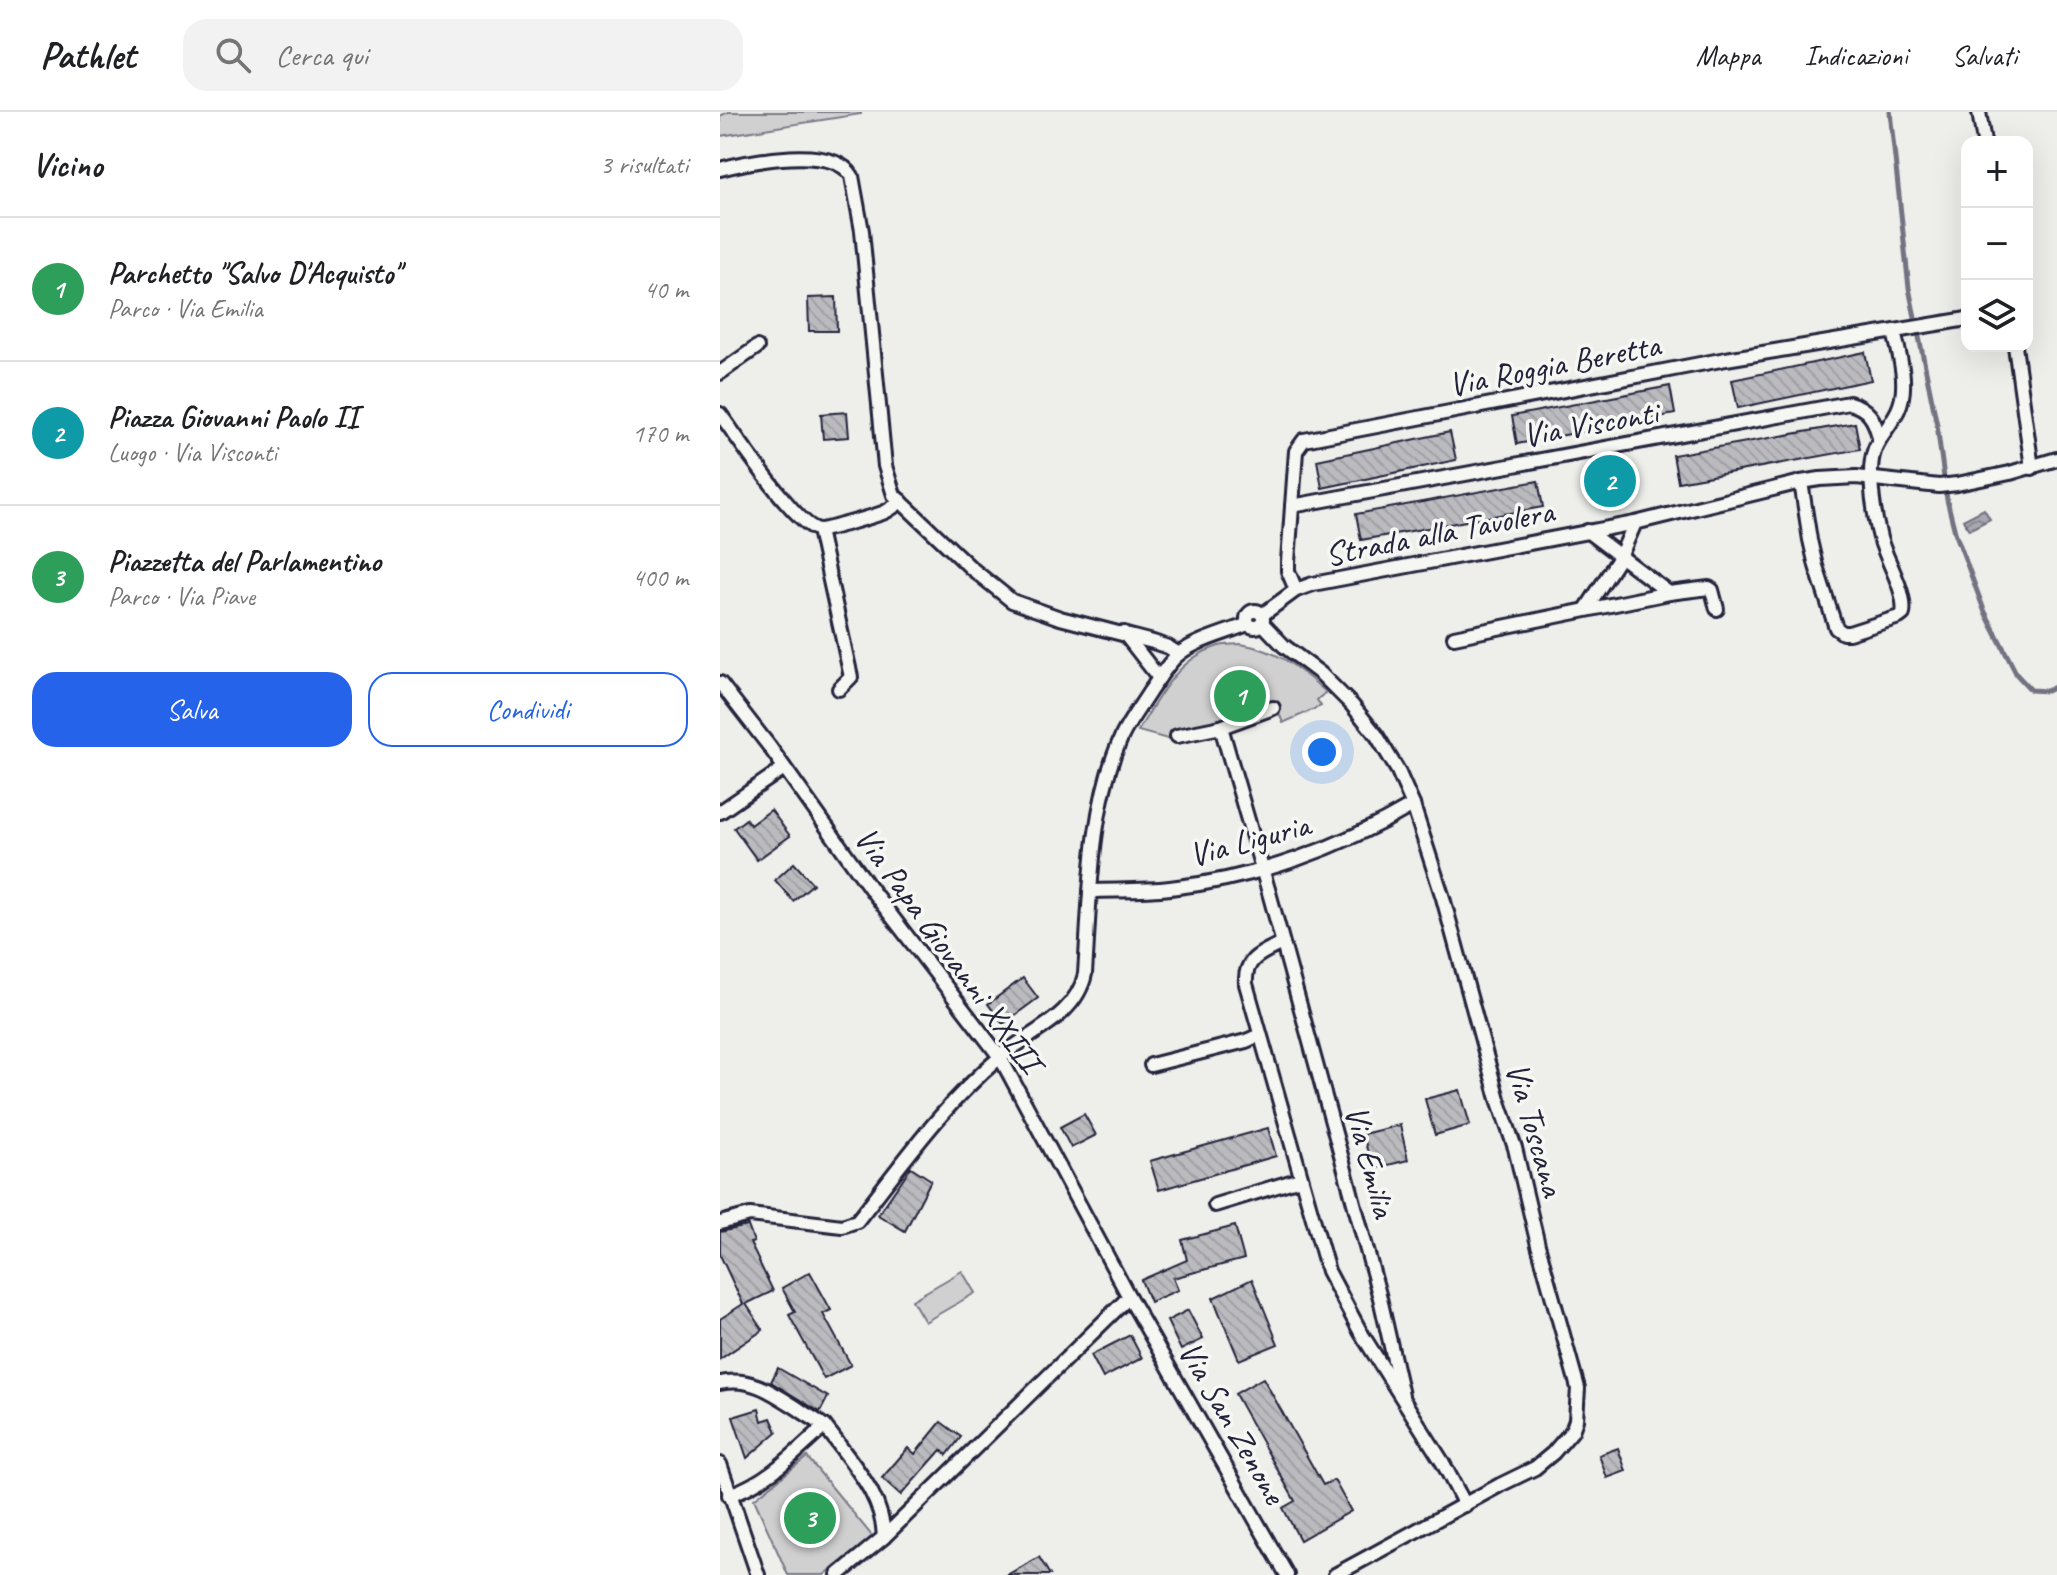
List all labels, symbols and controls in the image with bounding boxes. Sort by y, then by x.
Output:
search box [183,19,743,91]
text: Pathlet [40,32,135,79]
icon: search [211,33,255,77]
text: Cerca qui [275,36,368,74]
text: Mappa [1696,38,1760,73]
text: Indicazioni [1804,38,1908,73]
text: Salvati [1952,38,2017,73]
map controls [1961,136,2033,352]
button: + [1961,136,2033,208]
text: Vicino [32,143,102,186]
text: 3 risultati [600,148,688,181]
button: − [1961,208,2033,280]
text: Parchetto "Salvo D'Acquisto" [108,254,400,292]
text: 1 [52,273,64,306]
text: 40 m [644,273,688,306]
button: layers [1961,280,2033,352]
text: Parco · Via Emilia [108,292,263,325]
street label: Via Roggia Beretta [1445,322,1666,406]
street label: Via Visconti [1519,390,1665,457]
text: Piazza Giovanni Paolo II [108,398,359,436]
text: 2 [52,417,64,450]
text: 170 m [632,417,688,450]
text: Luogo · Via Visconti [108,436,277,469]
pin: 2 [1584,451,1636,511]
street label: Strada alla Tavolera [1321,489,1559,576]
text: Piazzetta del Parlamentino [108,542,381,580]
text: 3 [52,561,64,594]
text: 400 m [632,561,688,594]
text: Parco · Via Piave [108,580,255,613]
pin: 1 [1214,666,1266,726]
button: Salva [32,672,352,747]
button: Condividi [368,672,688,747]
your location [1302,732,1342,772]
street label: Via Liguria [1184,802,1317,876]
street label: Via Papa Giovanni XXIII [845,818,1056,1086]
street label: Via Toscana [1496,1058,1576,1203]
street label: Via Emilia [1335,1100,1407,1224]
street label: Via San Zenone [1169,1333,1297,1513]
pin: 3 [784,1488,836,1548]

